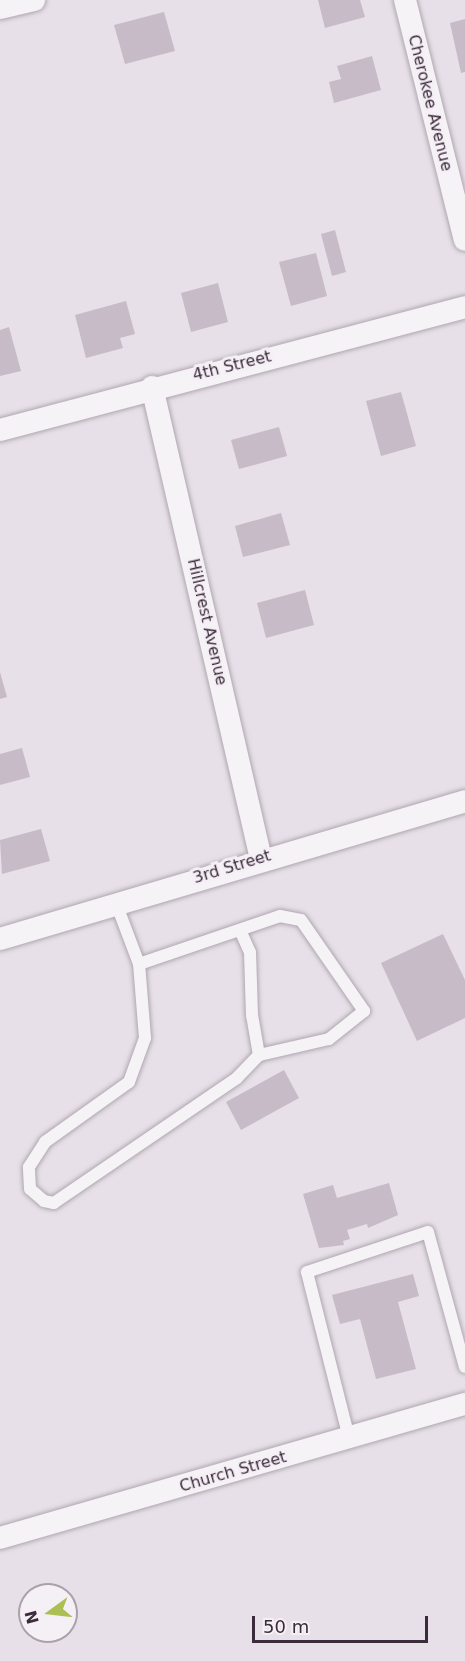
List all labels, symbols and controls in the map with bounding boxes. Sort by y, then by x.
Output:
street label: Cherokee Avenue [404,33,456,173]
street label: 4th Street [191,347,273,385]
street label: Hillcrest Avenue [183,557,231,687]
street label: 3rd Street [191,846,273,888]
street label: Church Street [177,1448,289,1496]
north arrow [18,1583,78,1643]
scale bar [255,1604,430,1642]
text: N [21,1608,43,1626]
text: 50 m [263,1616,309,1637]

